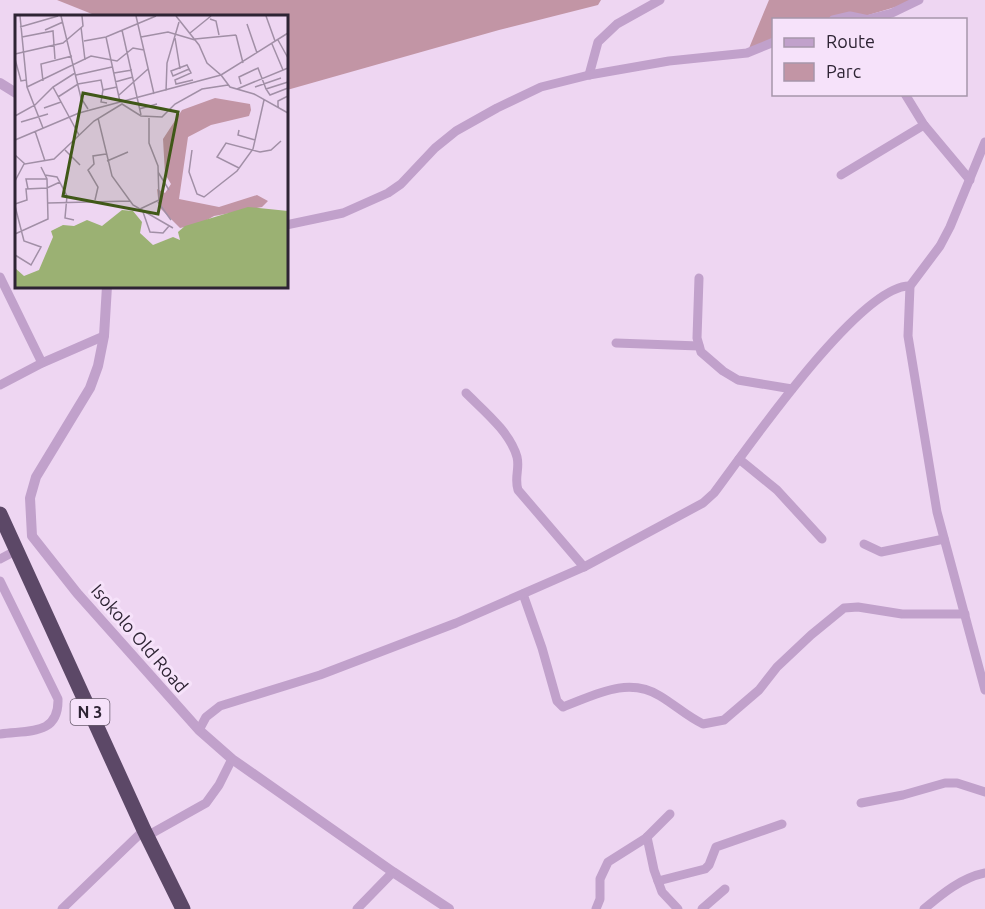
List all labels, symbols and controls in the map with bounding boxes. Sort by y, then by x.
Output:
inset map [15,15,288,288]
legend [772,18,967,96]
text: Route [826,31,875,51]
text: Parc [826,61,861,81]
street label: Isokolo Old Road [88,580,192,696]
road number: N 3 [70,699,110,725]

